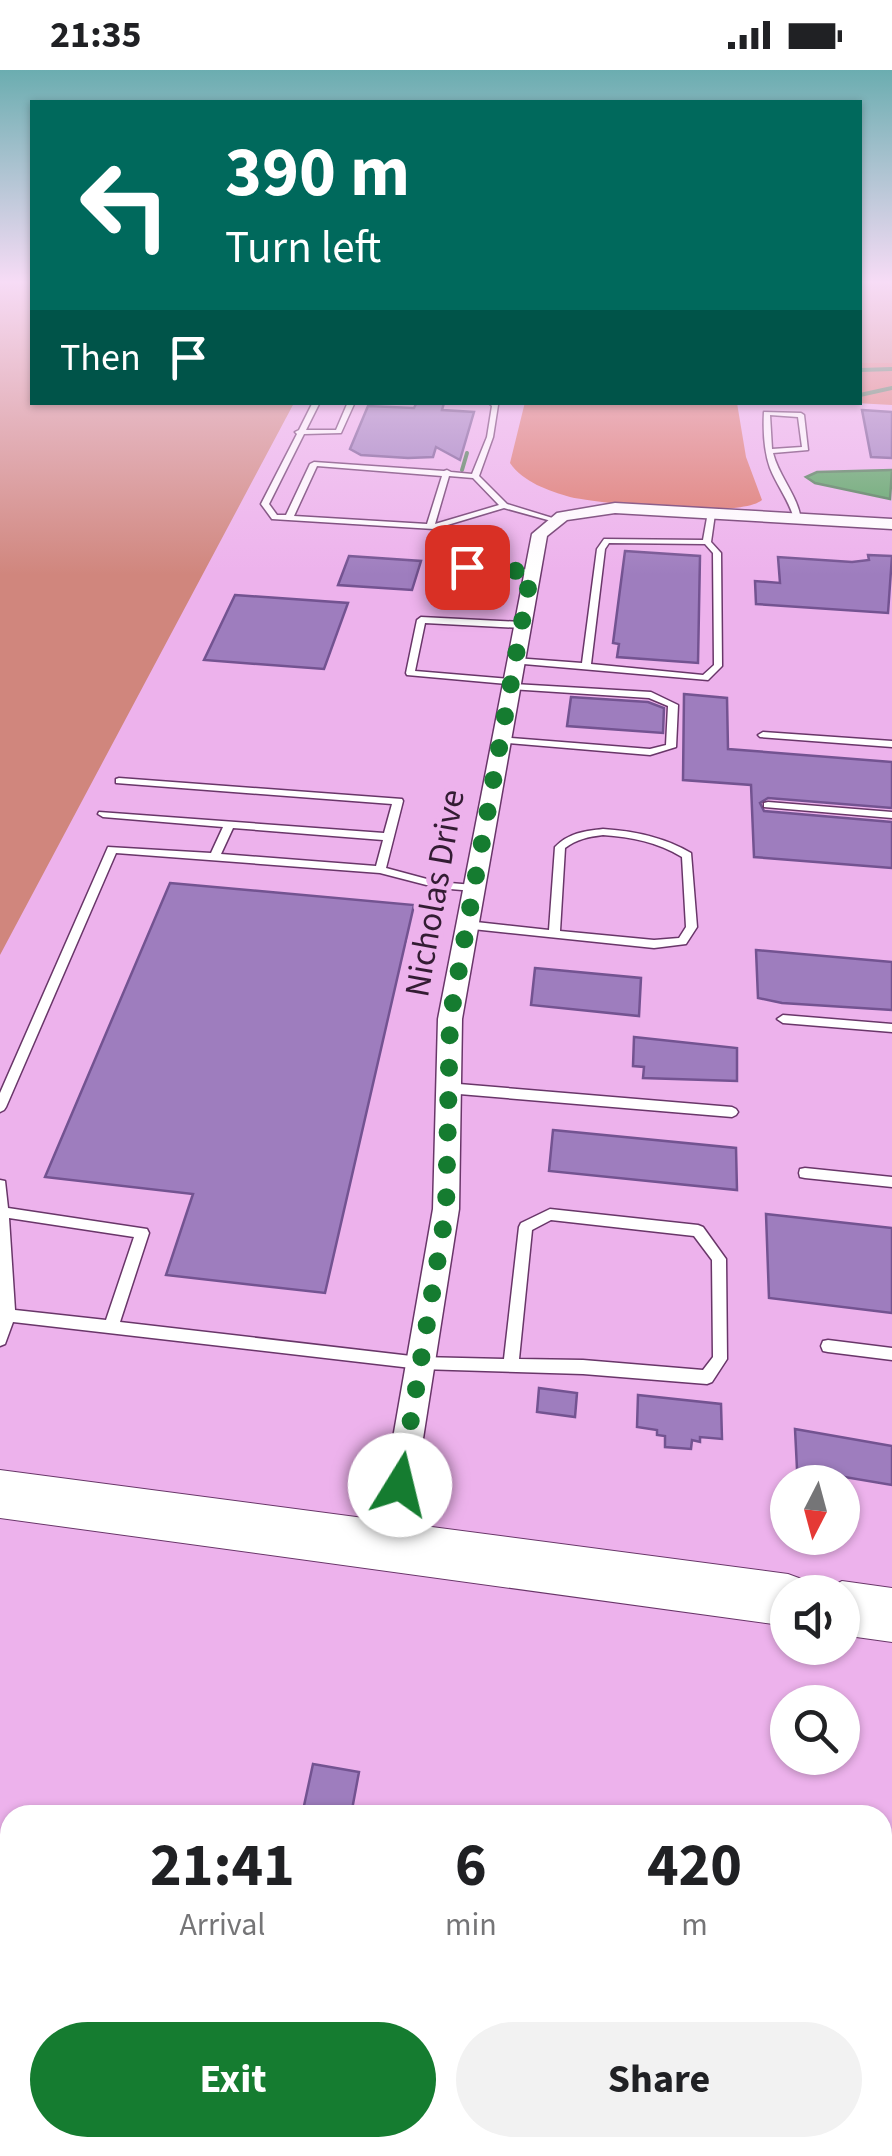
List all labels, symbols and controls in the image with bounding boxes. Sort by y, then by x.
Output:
text: 21:35 [50,8,142,62]
text: 390 m [225,123,410,223]
icon: left [60,140,190,270]
text: Turn left [225,216,381,280]
icon: arrive [161,330,216,385]
text: Then [60,331,141,385]
pin [425,525,510,610]
icon: arrive [440,540,495,595]
street label: Nicholas Drive [392,786,478,1001]
position arrow [348,1433,452,1537]
north arrow [770,1465,860,1555]
map controls [770,1465,860,1775]
button: sound [770,1575,860,1665]
button: search [770,1685,860,1775]
text: 21:41 [150,1824,295,1909]
text: 6 [455,1824,487,1909]
text: 420 [647,1824,742,1909]
text: Arrival [179,1902,265,1948]
text: min [445,1902,497,1948]
text: m [681,1902,708,1948]
button: Exit [30,2022,436,2137]
button: Share [456,2022,862,2137]

